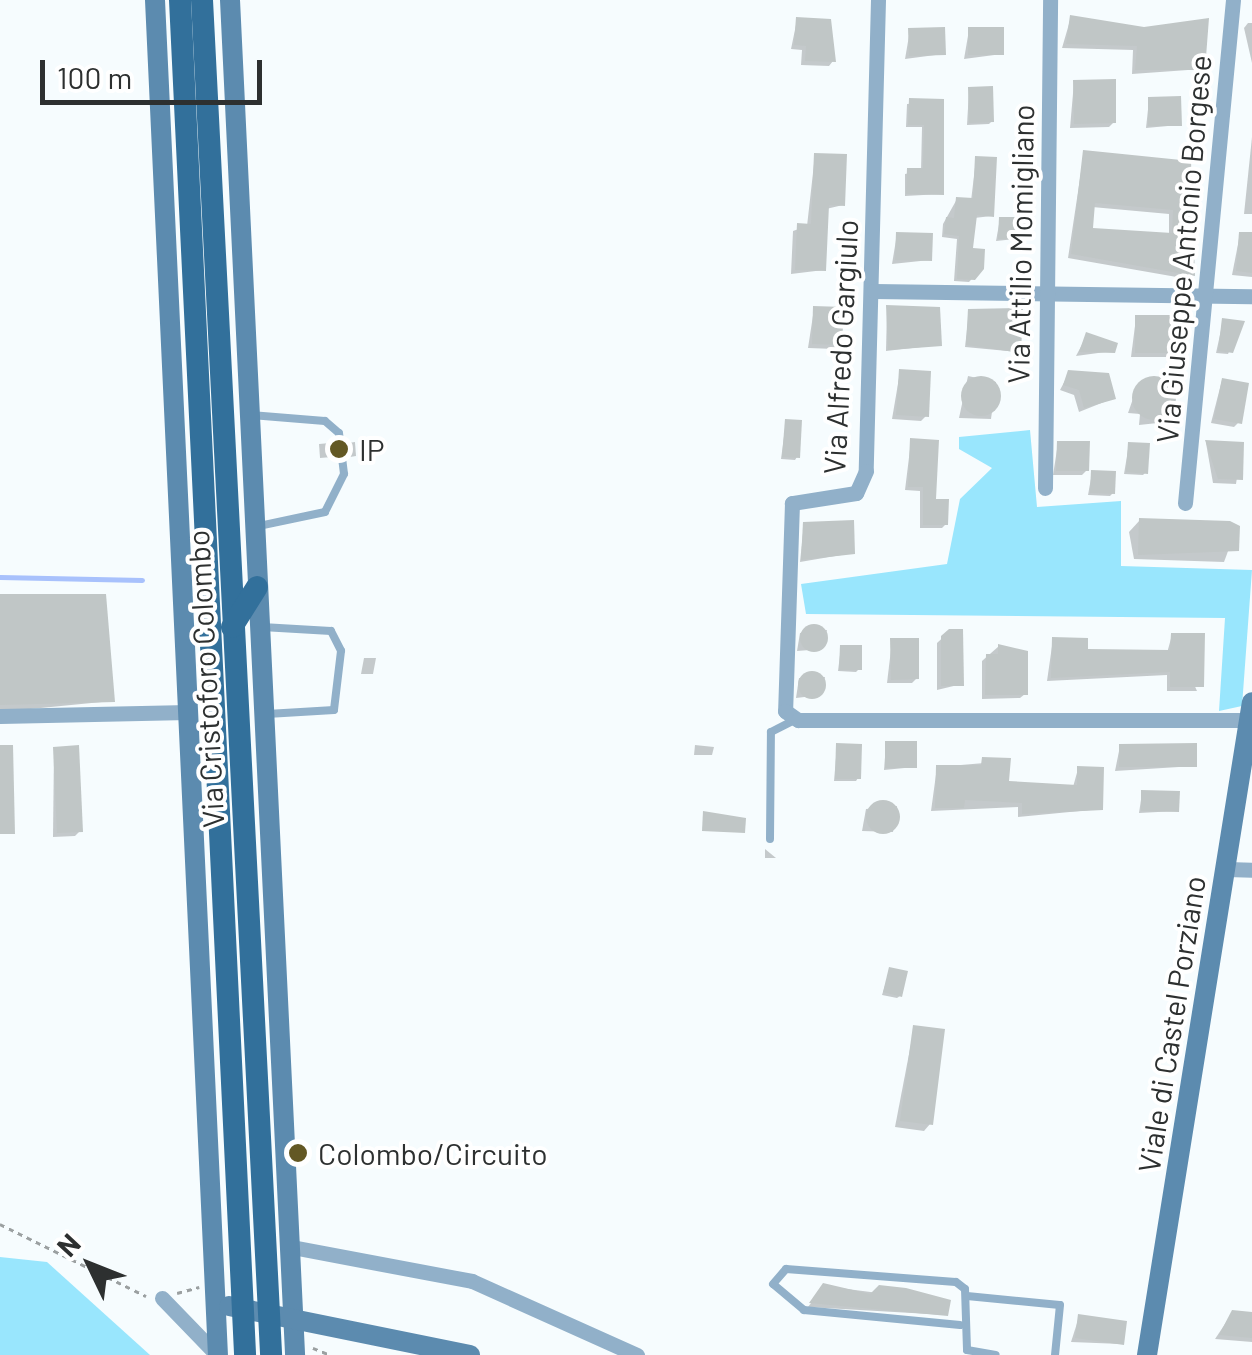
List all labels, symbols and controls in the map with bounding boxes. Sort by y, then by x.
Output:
scale bar [45,40,268,102]
street label: Via Giuseppe Antonio Borgese [1148,53,1218,445]
text: 100 m [57,59,132,95]
street label: Via Attilio Momigliano [1000,104,1040,384]
street label: Via Alfredo Gargiulo [815,219,865,475]
place label: IP [359,431,385,467]
marker: IP [328,438,350,460]
street label: Via Cristoforo Colombo [179,529,231,829]
street label: Viale di Castel Porziano [1130,873,1212,1175]
place label: Colombo/Circuito [318,1135,547,1171]
marker: Colombo/Circuito [287,1142,309,1164]
north arrow [40,1215,140,1315]
text: N [49,1226,87,1263]

